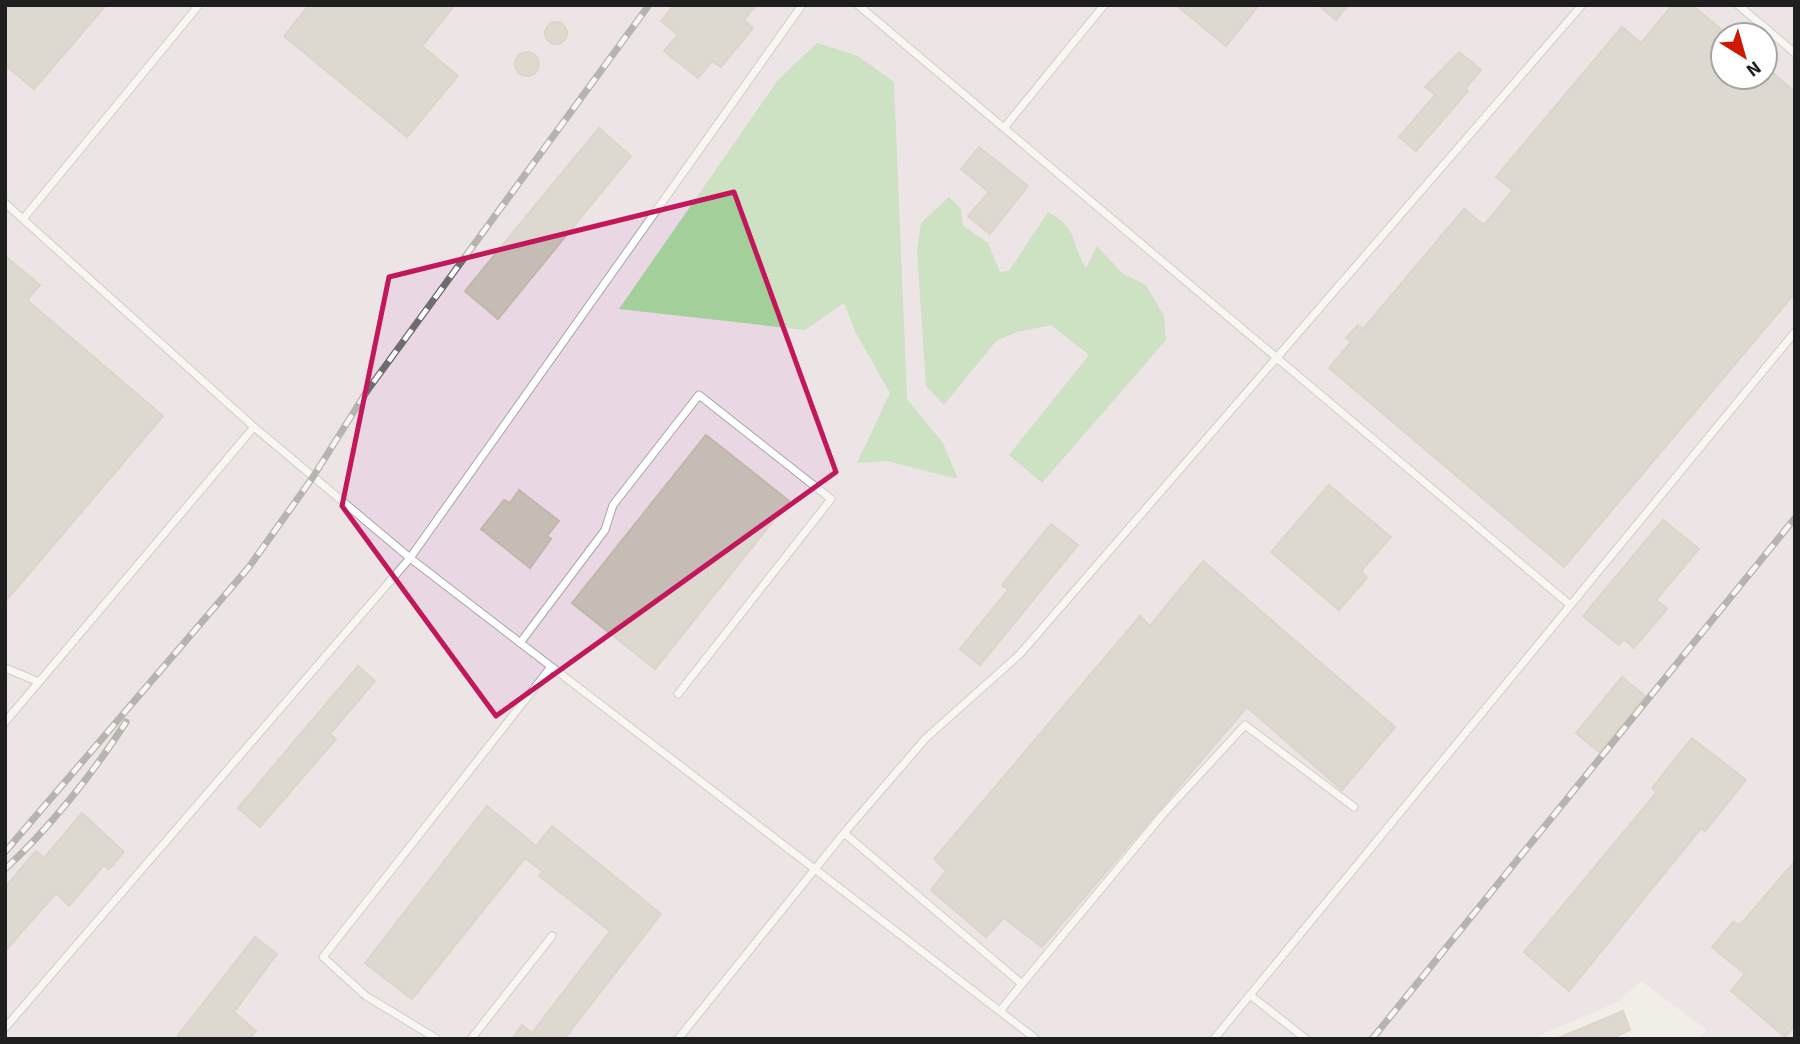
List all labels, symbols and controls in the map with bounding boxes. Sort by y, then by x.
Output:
north arrow [1709,21,1779,91]
text: N [1740,54,1767,83]

